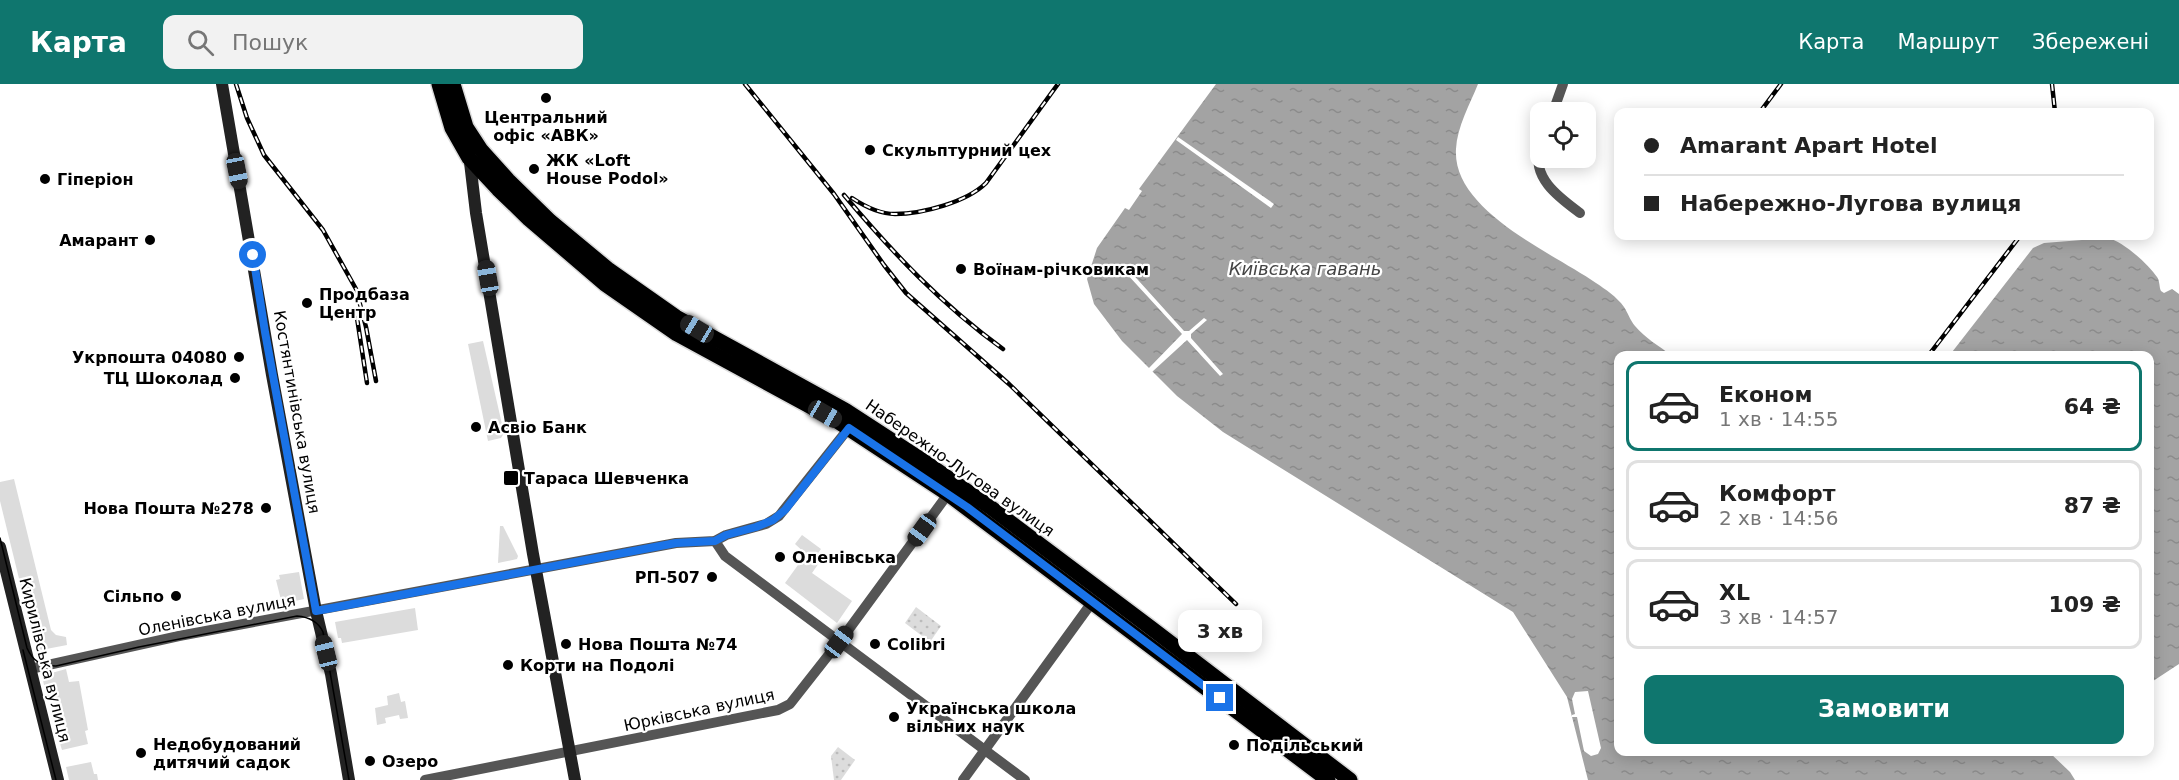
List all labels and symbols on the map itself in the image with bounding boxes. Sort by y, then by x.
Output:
marker: Центральний офіс «АВК» [539,91,553,105]
place label: Центральний офіс «АВК» [484,108,608,145]
place label: Скульптурний цех [882,141,1052,160]
marker: Скульптурний цех [863,143,877,157]
place label: ЖК «Loft House Podol» [546,151,669,188]
car [225,152,249,190]
marker: ЖК «Loft House Podol» [527,162,541,176]
place label: Гіперіон [57,170,134,189]
marker: Гіперіон [38,172,52,186]
place label: Амарант [59,231,139,250]
marker: Амарант [143,233,157,247]
route start [239,241,266,268]
water label: Київська гавань [1229,258,1381,279]
car [476,259,500,297]
place label: Воїнам-річковикам [973,260,1149,279]
marker: Воїнам-річковикам [954,262,968,276]
place label: Продбаза Центр [319,285,410,322]
marker: Продбаза Центр [300,296,314,310]
street label: Костянтинівська вулиця [270,309,324,515]
car [677,312,717,346]
place label: Укрпошта 04080 [72,348,227,367]
marker: Укрпошта 04080 [232,350,246,364]
place label: ТЦ Шоколад [104,369,223,388]
marker: ТЦ Шоколад [228,371,242,385]
street label: Набережно-Лугова вулиця [862,395,1058,541]
car [805,397,845,431]
place label: Асвіо Банк [488,418,587,437]
marker: Асвіо Банк [469,420,483,434]
marker: Тараса Шевченка [502,469,520,487]
place label: Тараса Шевченка [524,469,689,488]
place label: Нова Пошта №278 [83,499,254,518]
marker: Нова Пошта №278 [259,501,273,515]
car [904,510,940,550]
place label: Оленівська [792,548,896,567]
marker: Оленівська [773,550,787,564]
place label: РП-507 [635,568,700,587]
marker: РП-507 [705,570,719,584]
street label: Кирилівська вулиця [15,576,75,744]
place label: Сільпо [103,587,164,606]
marker: Сільпо [169,589,183,603]
street label: Оленівська вулиця [137,590,297,640]
callout: 3 хв [1178,611,1262,653]
car [821,622,857,662]
car [313,633,339,673]
place label: Нова Пошта №74 [578,635,737,654]
place label: Colibri [887,635,946,654]
marker: Нова Пошта №74 [559,637,573,651]
marker: Colibri [868,637,882,651]
place label: Корти на Подолі [520,656,675,675]
marker: Корти на Подолі [501,658,515,672]
route end [1206,684,1233,711]
street label: Юрківська вулиця [622,685,776,735]
place label: Українська школа вільних наук [906,699,1076,736]
marker: Українська школа вільних наук [887,710,901,724]
place label: Недобудований дитячий садок [153,735,301,772]
place label: Подільський [1246,736,1364,755]
marker: Подільський [1227,738,1241,752]
marker: Недобудований дитячий садок [134,746,148,760]
place label: Озеро [382,752,438,771]
marker: Озеро [363,754,377,768]

